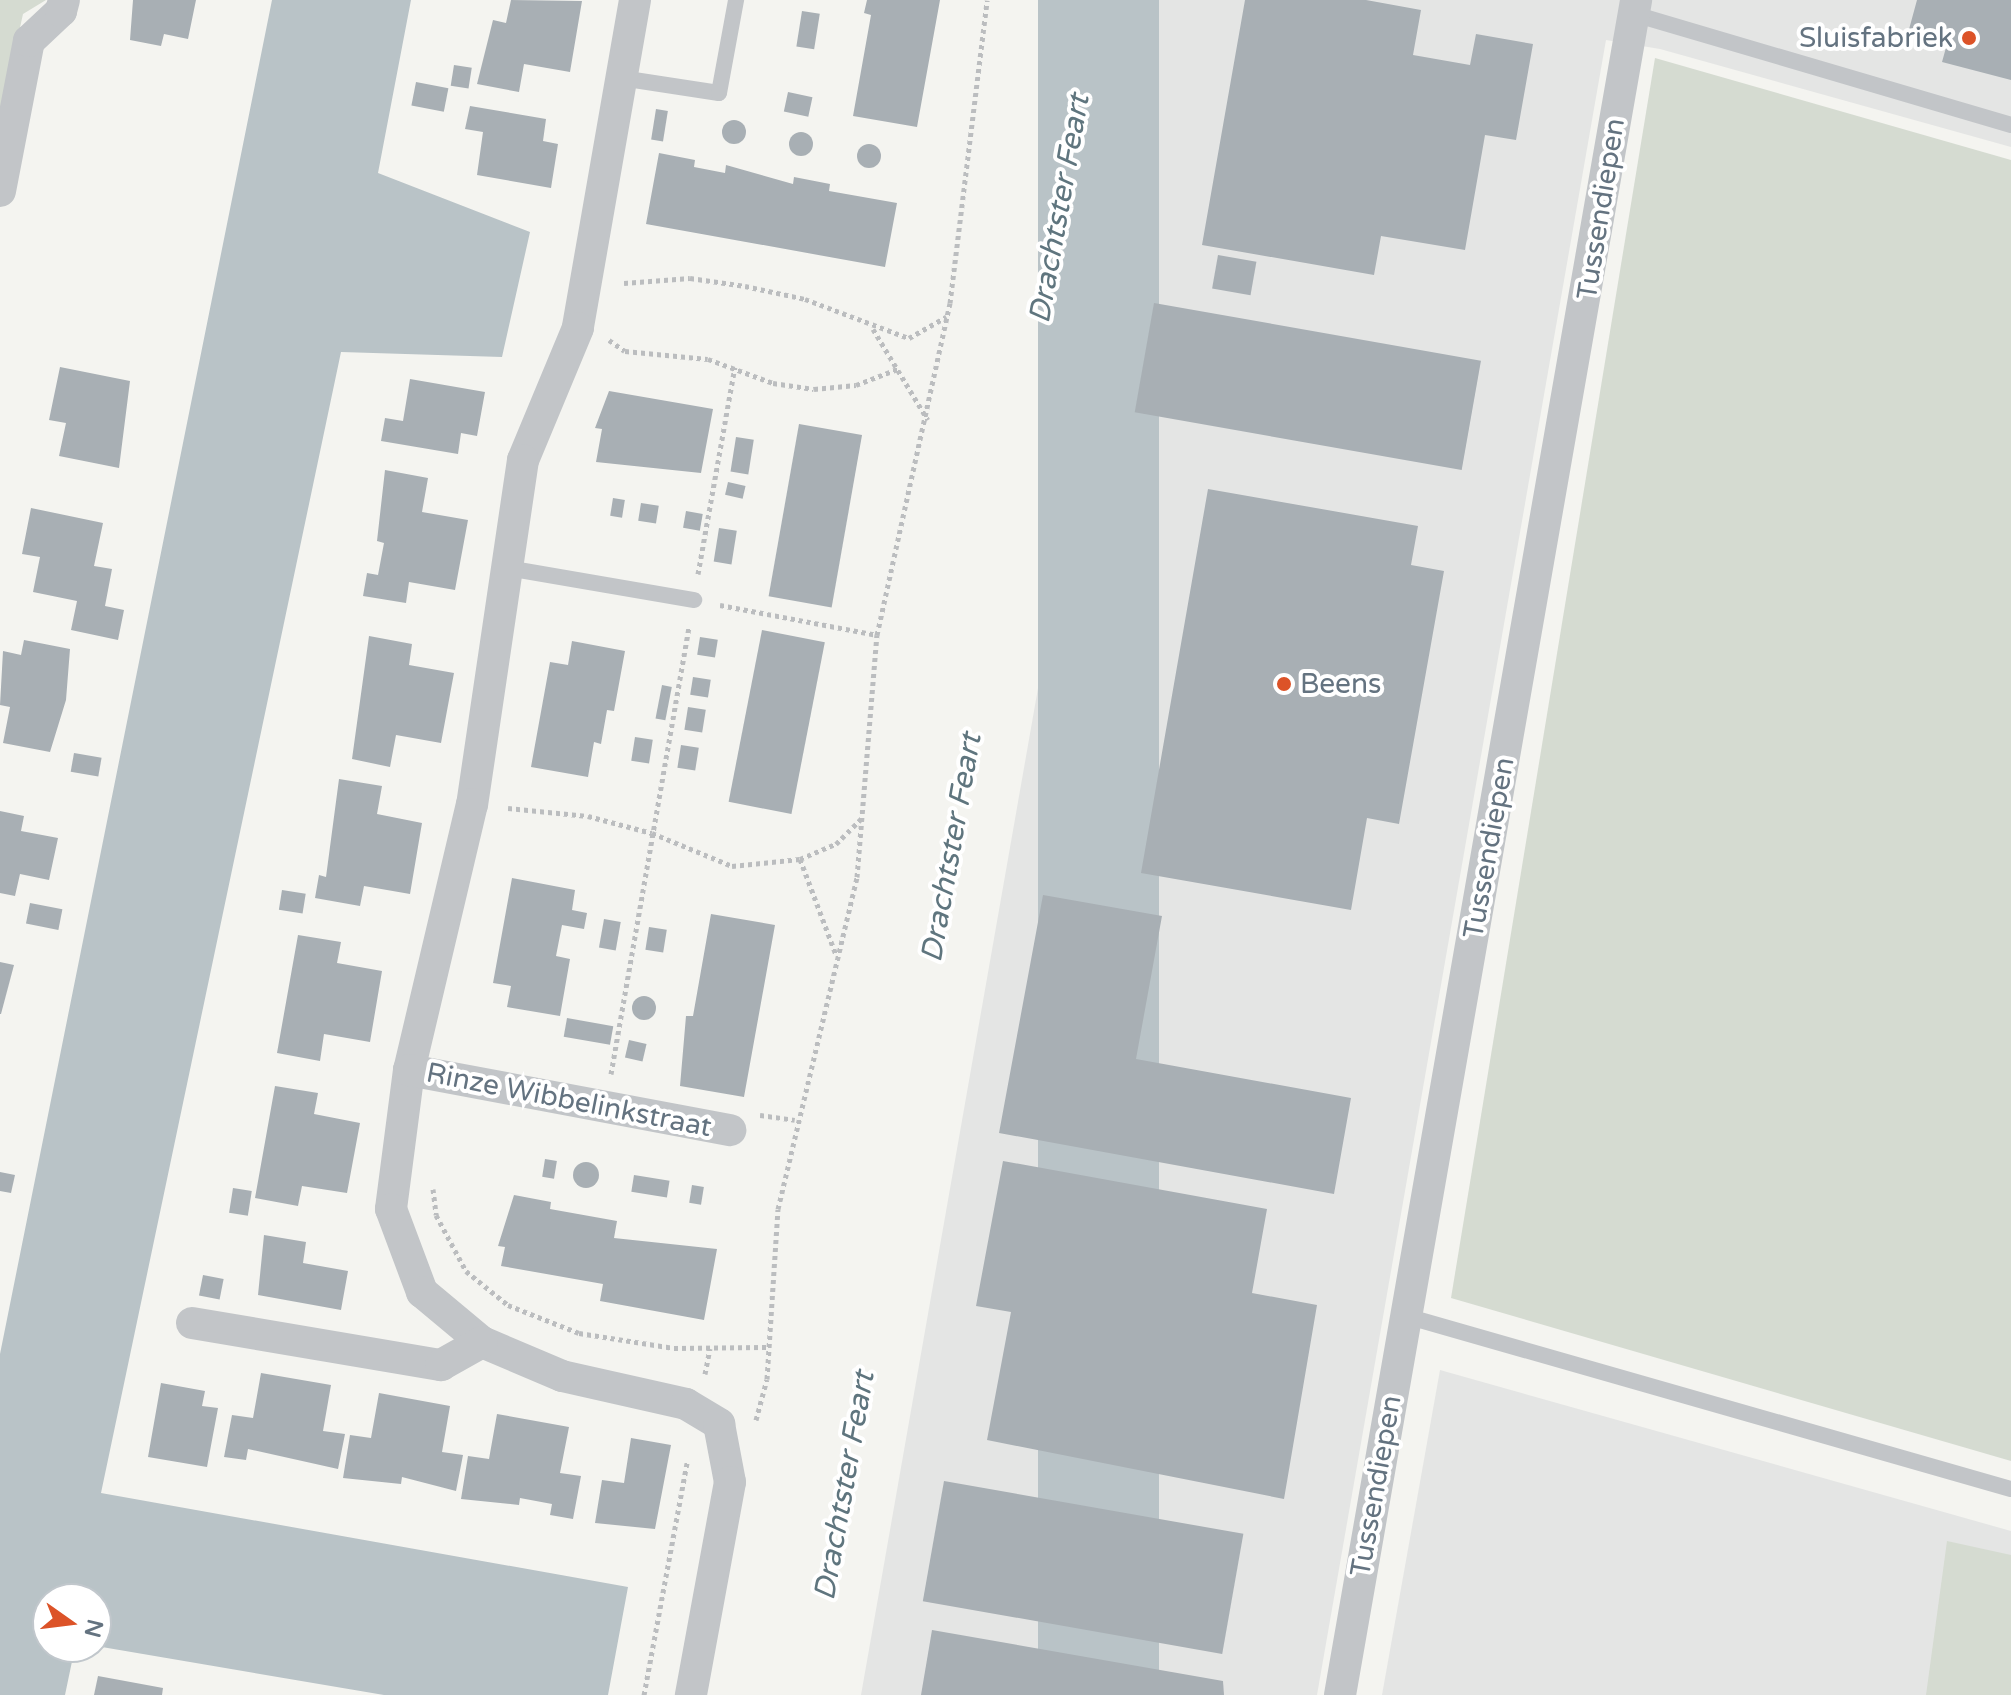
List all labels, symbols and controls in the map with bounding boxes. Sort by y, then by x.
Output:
place label: Sluisfabriek [1799,21,1953,55]
marker: Sluisfabriek [1960,29,1978,47]
water label: Drachtster Feart [1022,92,1098,326]
street label: Tussendiepen [1570,116,1632,302]
place label: Beens [1300,667,1381,701]
marker: Beens [1275,675,1293,693]
water label: Drachtster Feart [914,731,990,965]
street label: Tussendiepen [1457,755,1521,941]
street label: Rinze Wibbelinkstraat [424,1056,714,1144]
water label: Drachtster Feart [807,1369,883,1603]
street label: Tussendiepen [1344,1393,1408,1579]
north arrow [32,1583,112,1663]
text: N [79,1617,108,1640]

